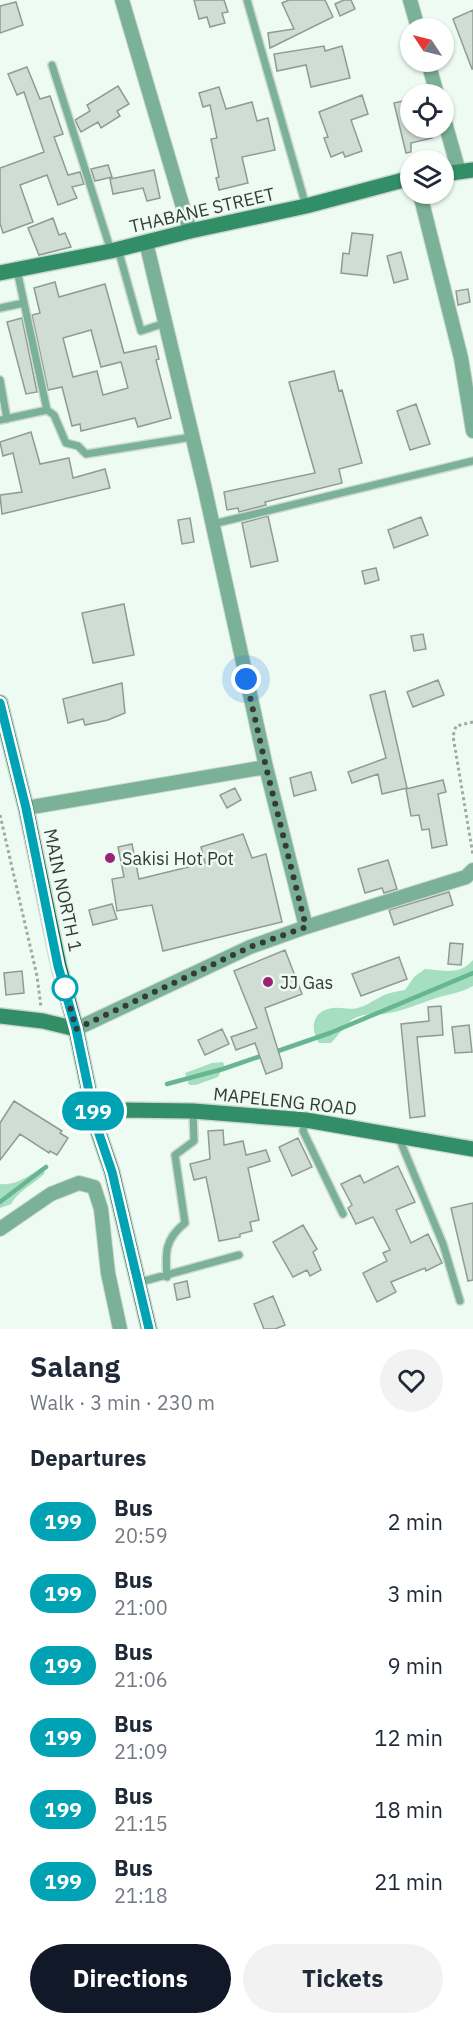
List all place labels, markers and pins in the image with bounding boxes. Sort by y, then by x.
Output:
place label: Sakisi Hot Pot [122,847,234,870]
marker: Sakisi Hot Pot [103,851,117,865]
place label: JJ Gas [280,971,333,994]
unlabelled marker [52,975,78,1001]
marker: JJ Gas [261,975,275,989]

